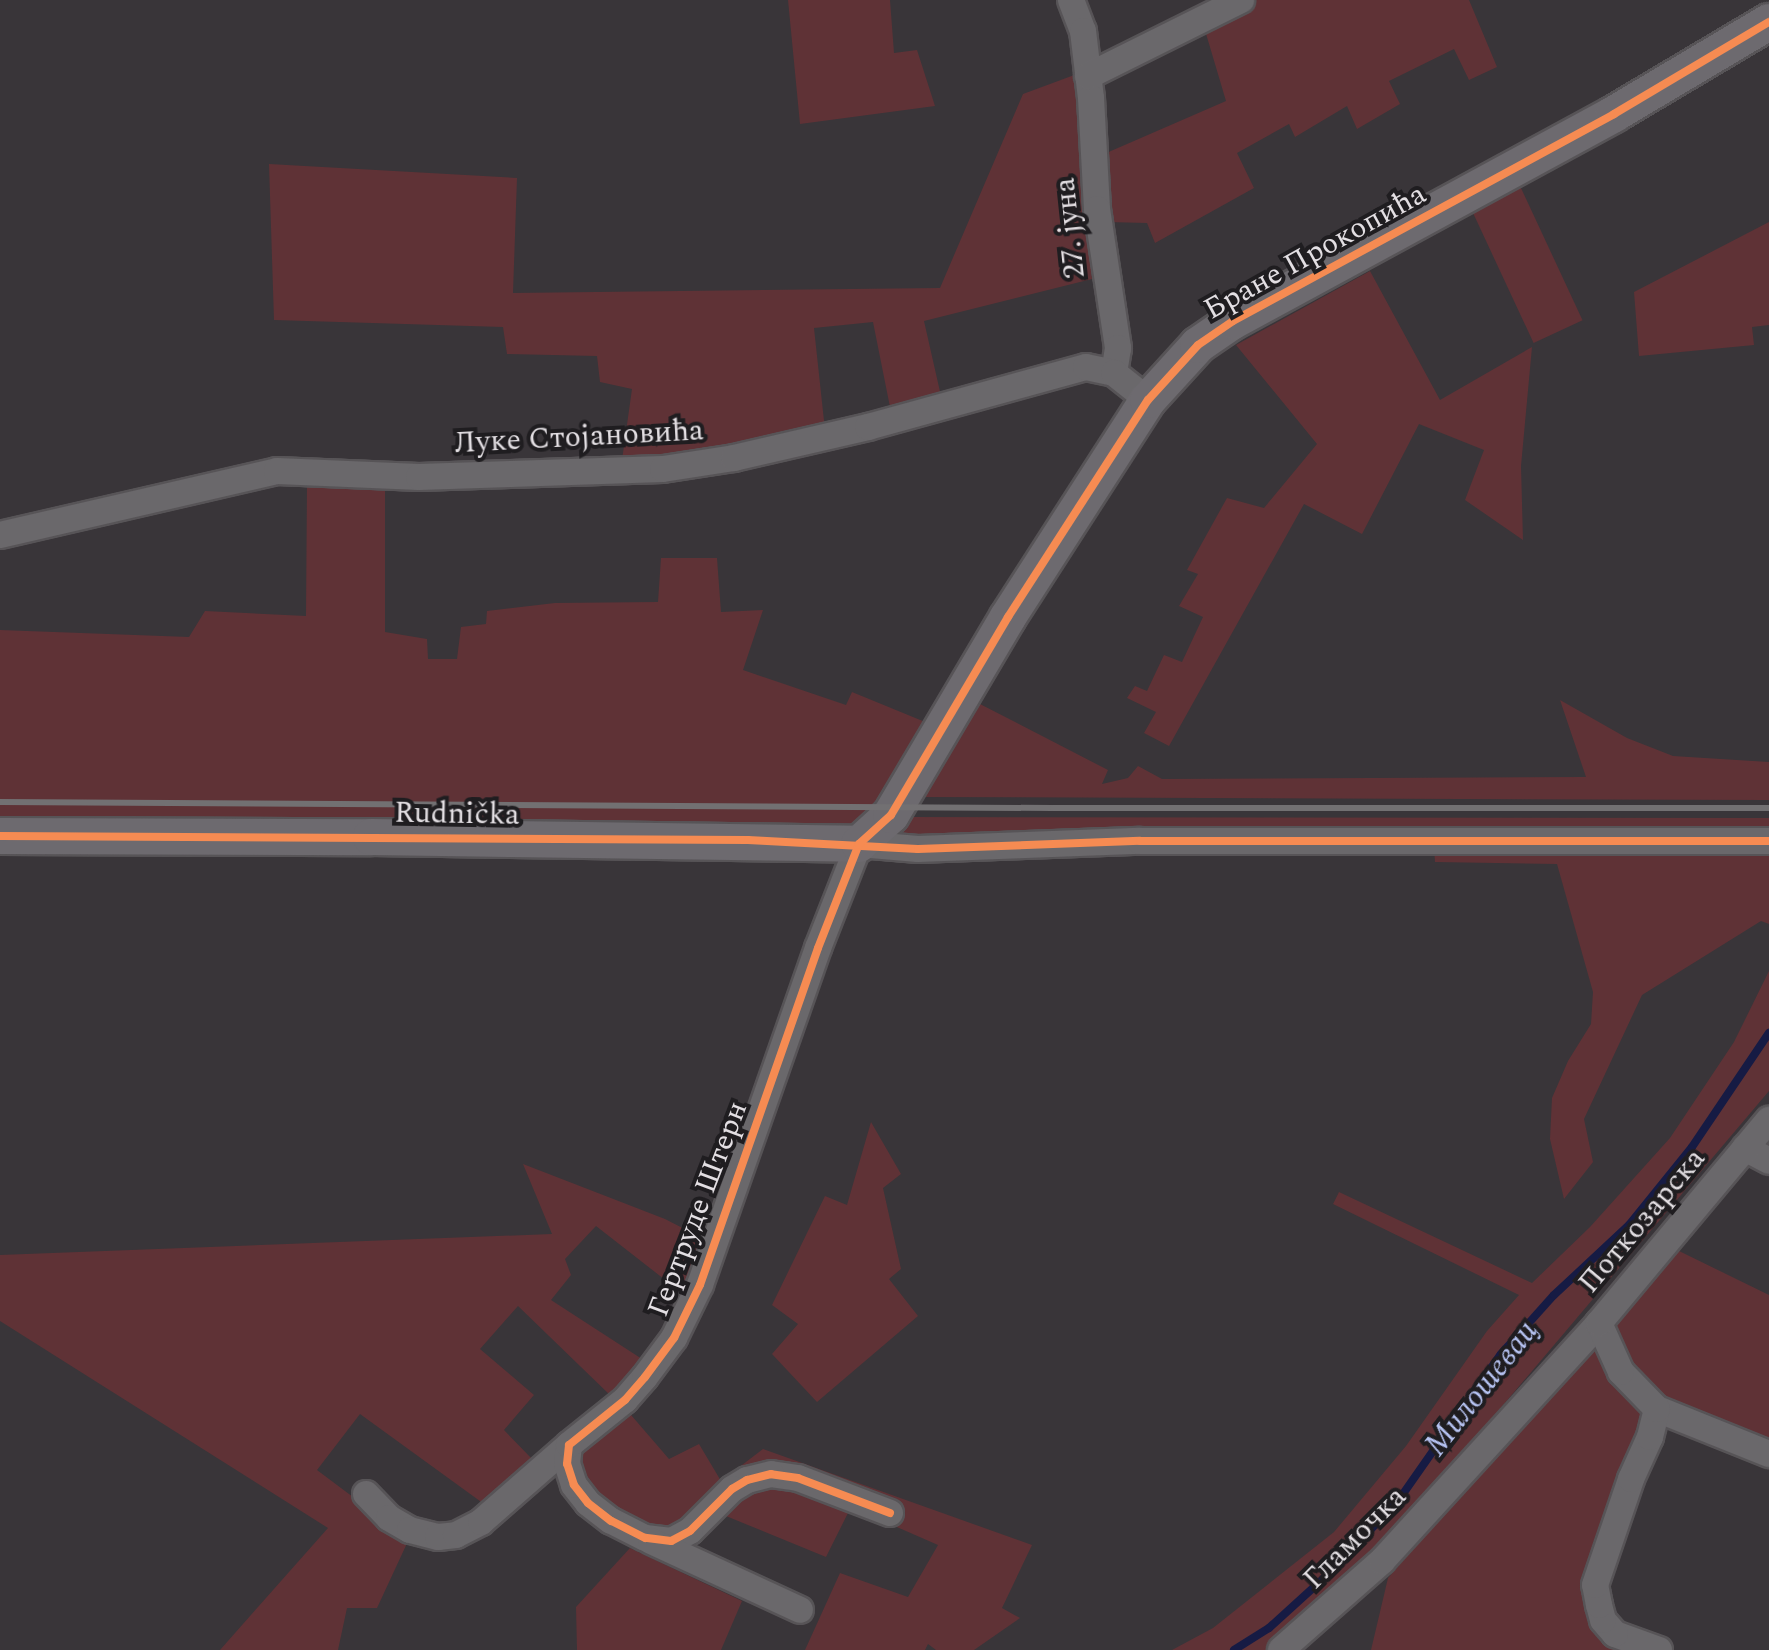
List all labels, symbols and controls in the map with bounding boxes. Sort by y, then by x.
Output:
street label: 27. јуна [1047,176,1093,280]
street label: Бране Прокопића [1198,176,1432,328]
street label: Луке Стојановића [453,412,705,462]
street label: Rudnička [394,795,520,833]
street label: Гертруде Штерн [640,1096,756,1322]
street label: Поткозарска [1571,1141,1713,1301]
water label: Милошевац [1417,1314,1547,1464]
street label: Гламочка [1296,1479,1414,1597]

